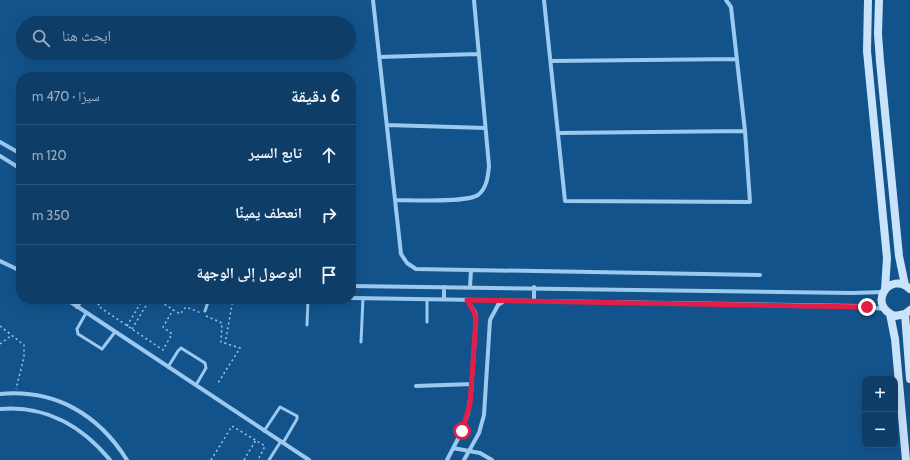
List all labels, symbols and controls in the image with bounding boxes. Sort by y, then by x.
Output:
search box [16,16,356,60]
icon: search [30,27,52,49]
text: ابحث هنا [62,27,111,45]
text: 6 دقيقة [291,86,340,106]
text: سيرًا · 470 m [32,88,100,104]
text: تابع السير [249,144,302,162]
icon: ahead [318,144,340,166]
text: 120 m [32,147,66,163]
text: انعطف يمينًا [235,204,302,222]
icon: right [318,204,340,226]
text: 350 m [32,207,69,223]
text: الوصول إلى الوجهة [197,264,302,282]
icon: arrive [318,264,340,286]
route end [858,298,876,316]
map controls [862,376,898,448]
button: + [862,376,898,412]
button: − [862,412,898,448]
route start [453,422,471,440]

